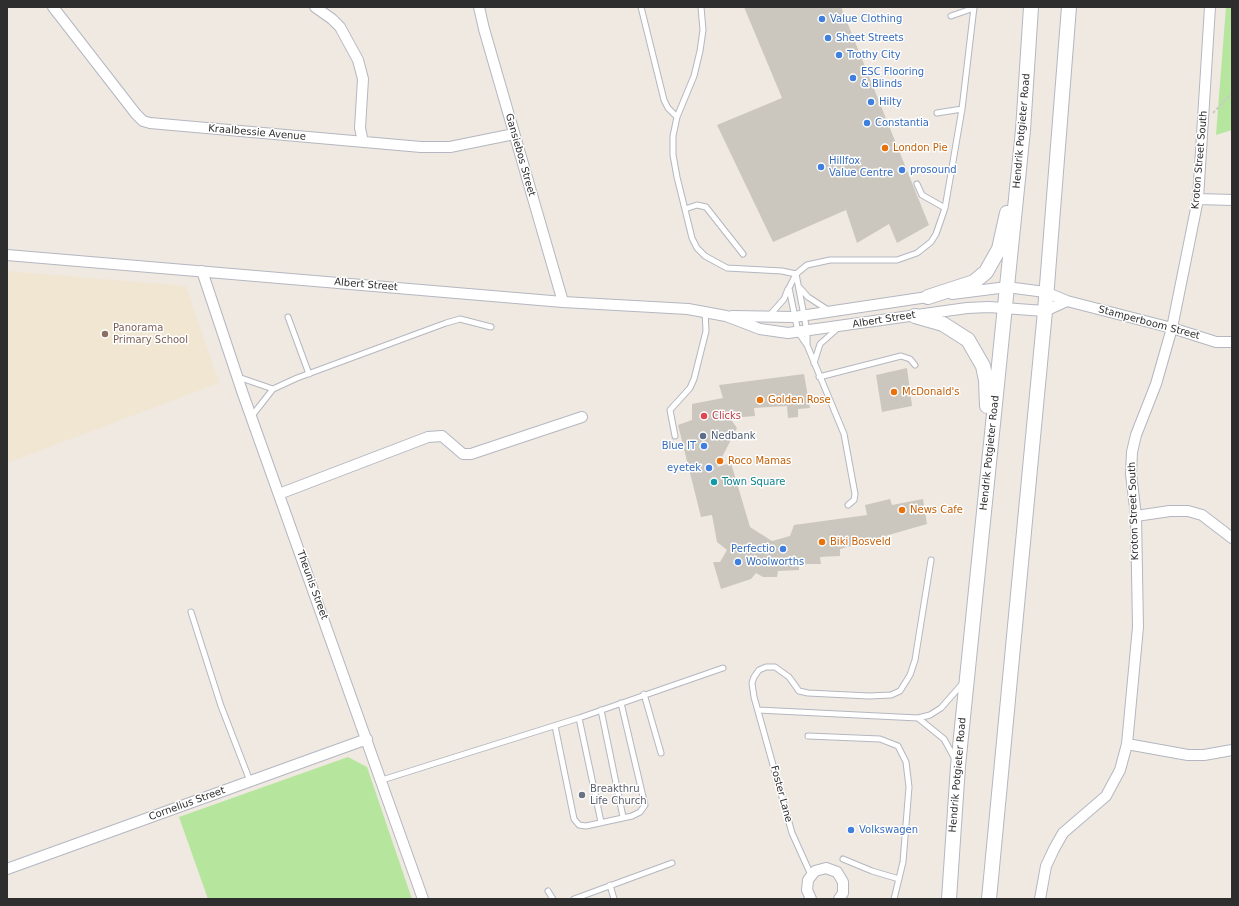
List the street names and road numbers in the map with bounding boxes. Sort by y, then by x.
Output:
street label: Hendrik Potgieter Road [1011,73,1033,189]
street label: Kroton Street South [1190,110,1210,210]
street label: Gansiebos Street [502,112,538,198]
street label: Kraalbessie Avenue [208,123,306,143]
street label: Albert Street [334,276,398,294]
street label: Stamperboom Street [1097,304,1201,342]
street label: Albert Street [852,309,916,331]
street label: Hendrik Potgieter Road [978,395,1002,511]
street label: Kroton Street South [1126,461,1142,561]
street label: Theunis Street [294,549,330,621]
street label: Hendrik Potgieter Road [947,717,969,833]
street label: Foster Lane [768,764,794,824]
street label: Cornelius Street [147,785,227,823]

